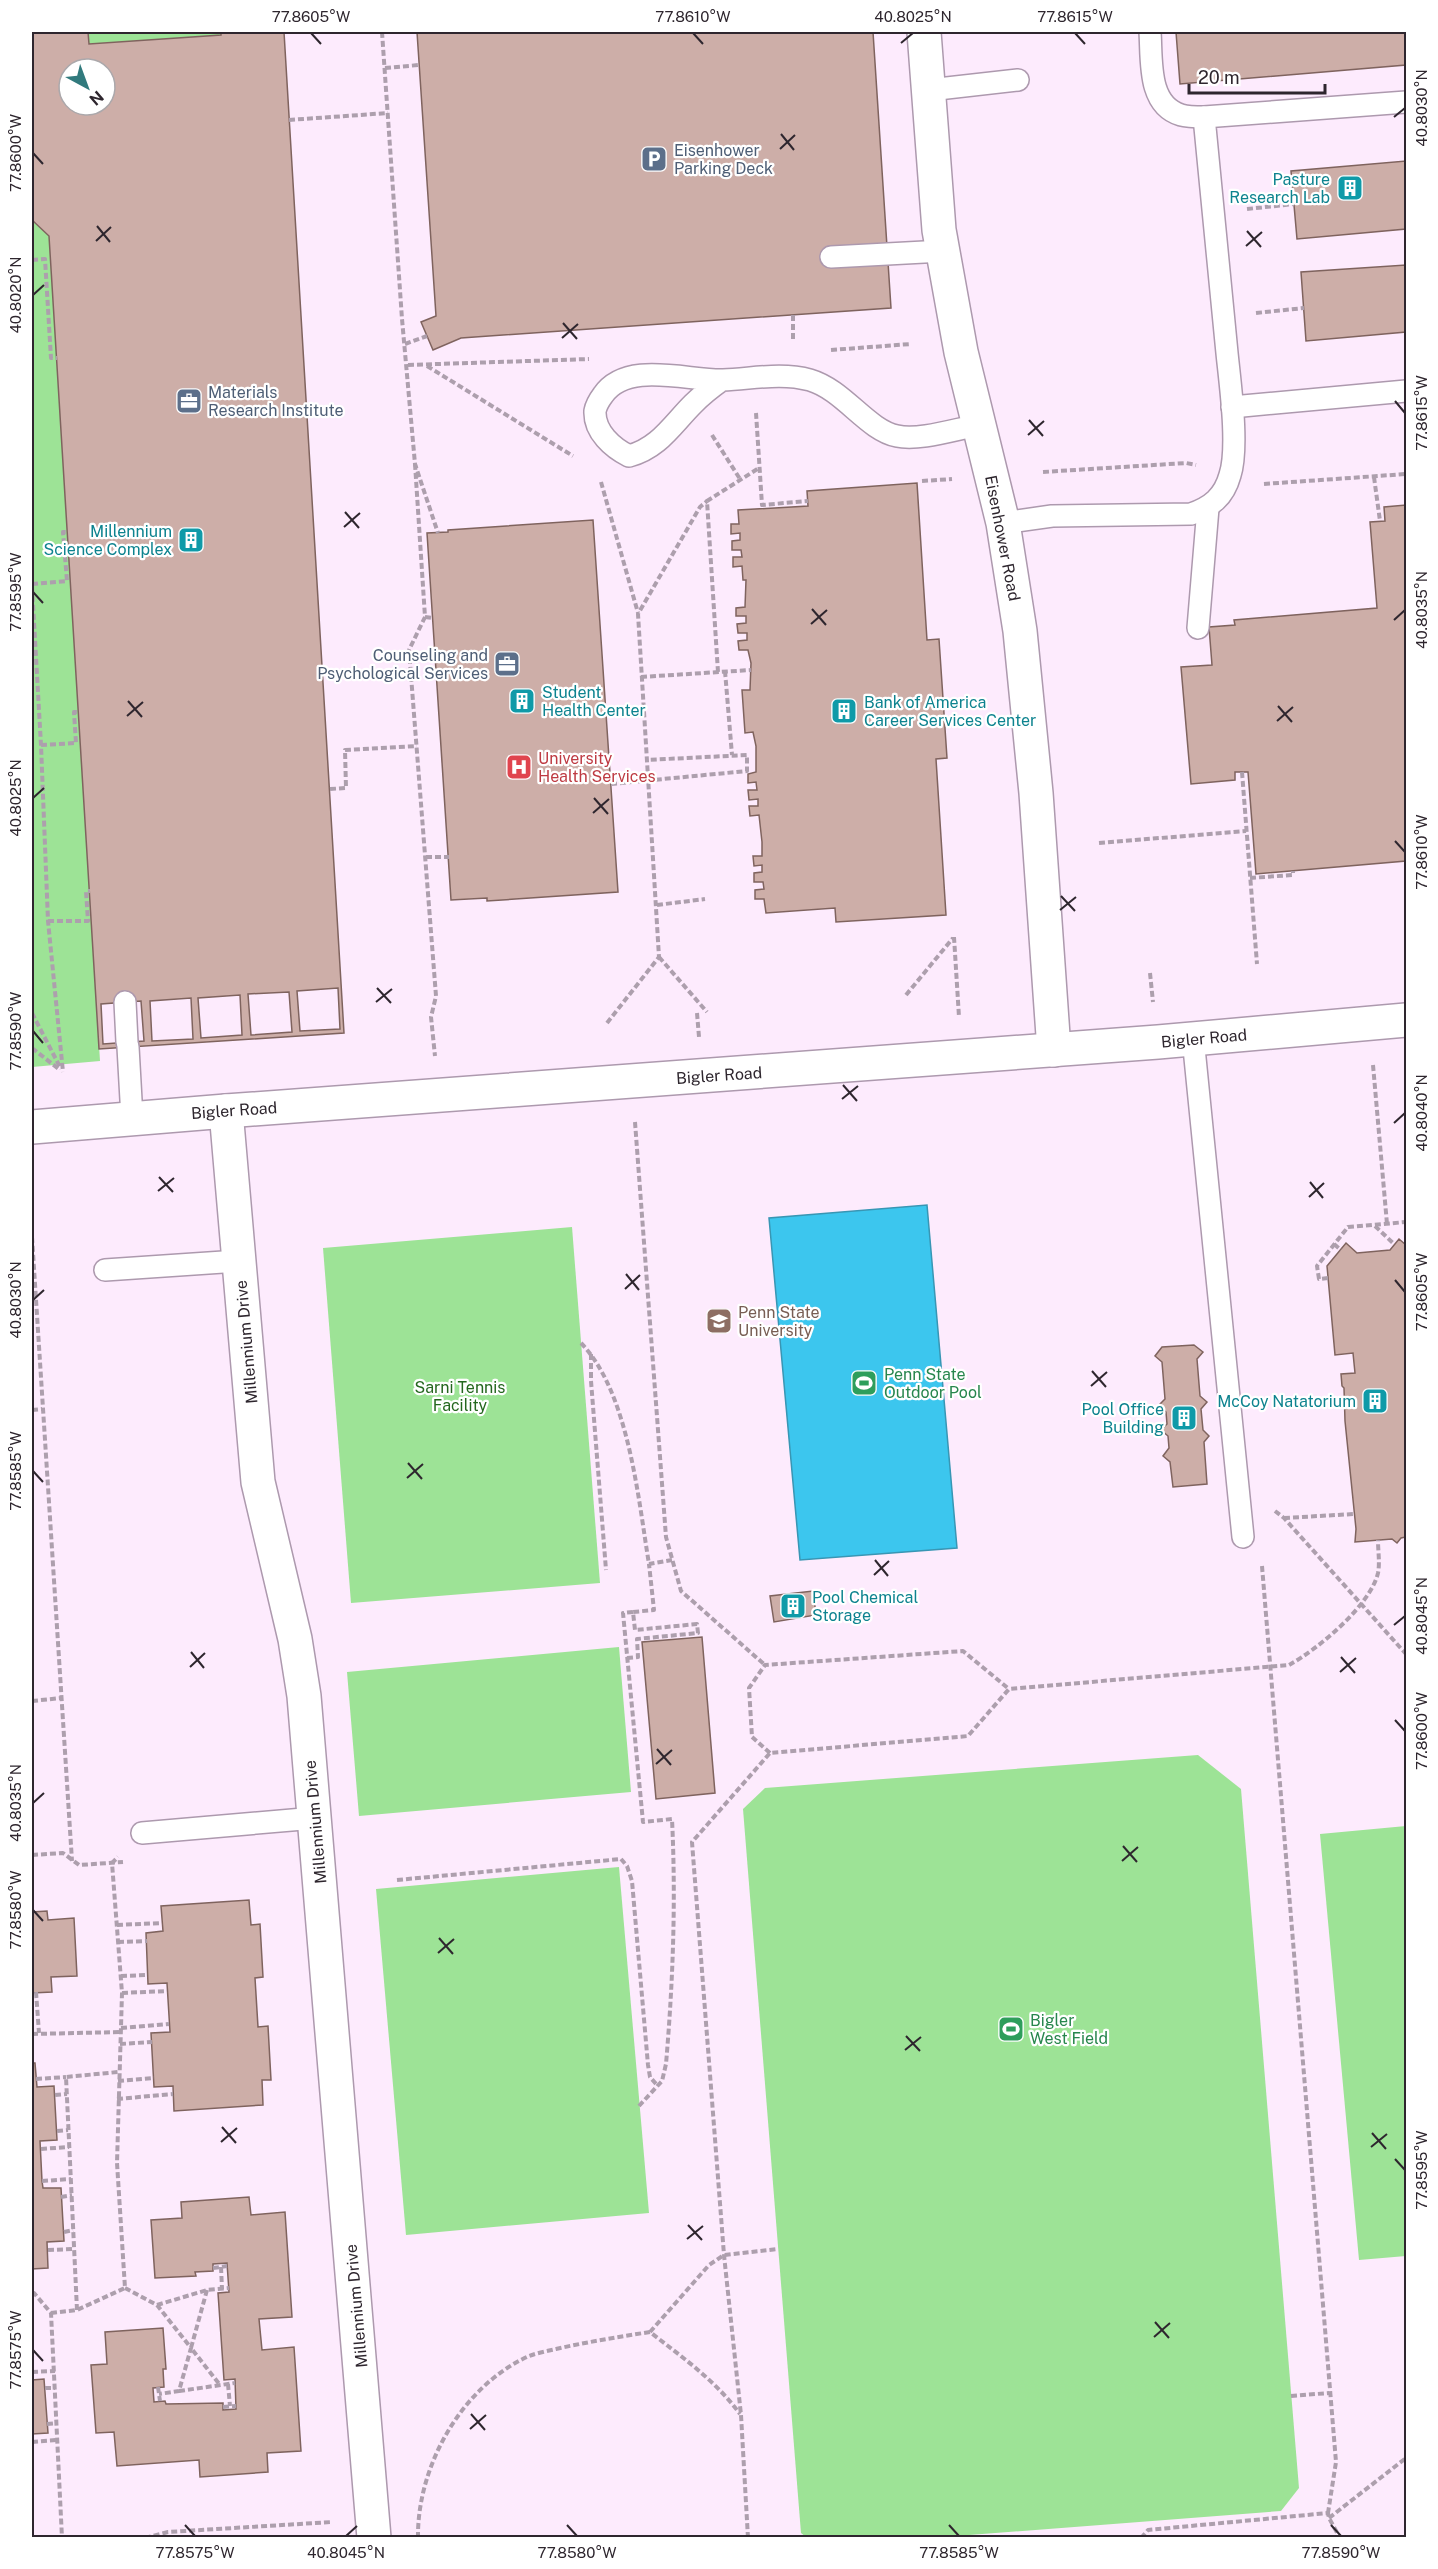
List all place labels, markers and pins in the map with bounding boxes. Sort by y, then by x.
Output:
place label: Eisenhower Parking Deck [674,141,773,178]
parking icon: Eisenhower Parking Deck [639,144,669,174]
place label: Pasture Research Lab [1229,170,1330,207]
building icon: Pasture Research Lab [1335,173,1365,203]
place label: Materials Research Institute [208,383,344,420]
office icon: Materials Research Institute [174,386,204,416]
place label: Millennium Science Complex [44,522,172,559]
building icon: Millennium Science Complex [176,525,206,555]
place label: Counseling and Psychological Services [317,646,488,683]
office icon: Counseling and Psychological Services [492,649,522,679]
place label: Student Health Center [542,683,646,720]
building icon: Student Health Center [507,686,537,716]
place label: Bank of America Career Services Center [864,693,1036,730]
building icon: Bank of America Career Services Center [829,696,859,726]
place label: University Health Services [538,749,656,786]
hospital icon: University Health Services [504,752,534,782]
place label: Penn State University [738,1303,820,1340]
school or university icon: Penn State University [704,1306,734,1336]
place label: Penn State Outdoor Pool [884,1365,982,1402]
sports icon: Penn State Outdoor Pool [849,1368,879,1398]
building icon: McCoy Natatorium [1360,1386,1390,1416]
place label: McCoy Natatorium [1217,1392,1356,1411]
place label: Pool Office Building [1082,1400,1164,1437]
building icon: Pool Office Building [1169,1403,1199,1433]
place label: Pool Chemical Storage [812,1588,918,1625]
building icon: Pool Chemical Storage [778,1591,808,1621]
place label: Bigler West Field [1030,2011,1108,2048]
sports icon: Bigler West Field [996,2014,1026,2044]

